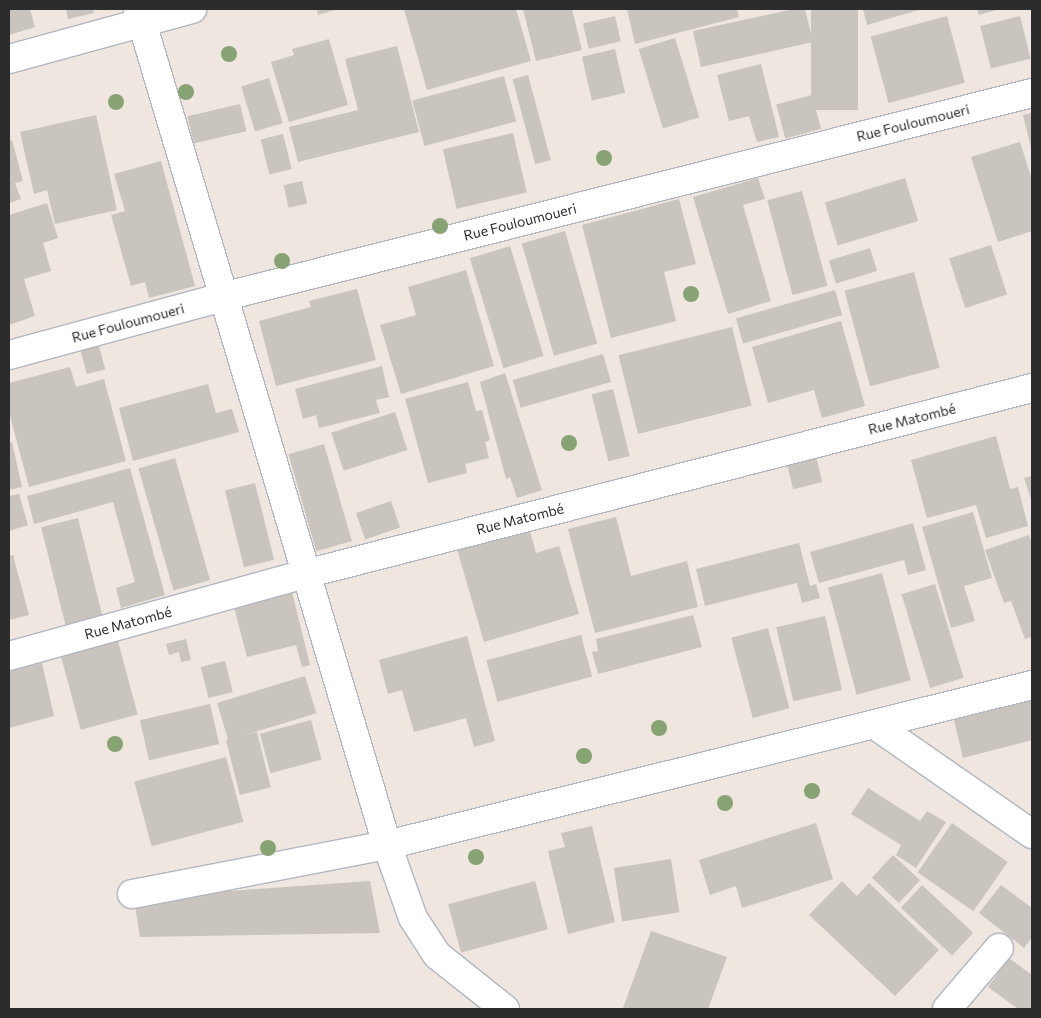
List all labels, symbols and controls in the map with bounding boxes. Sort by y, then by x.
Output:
street label: Rue Fouloumoueri [855,101,971,145]
street label: Rue Fouloumoueri [462,200,578,244]
street label: Rue Fouloumoueri [70,300,186,346]
street label: Rue Matombé [866,400,958,438]
street label: Rue Matombé [474,500,566,538]
street label: Rue Matombé [83,603,173,643]

